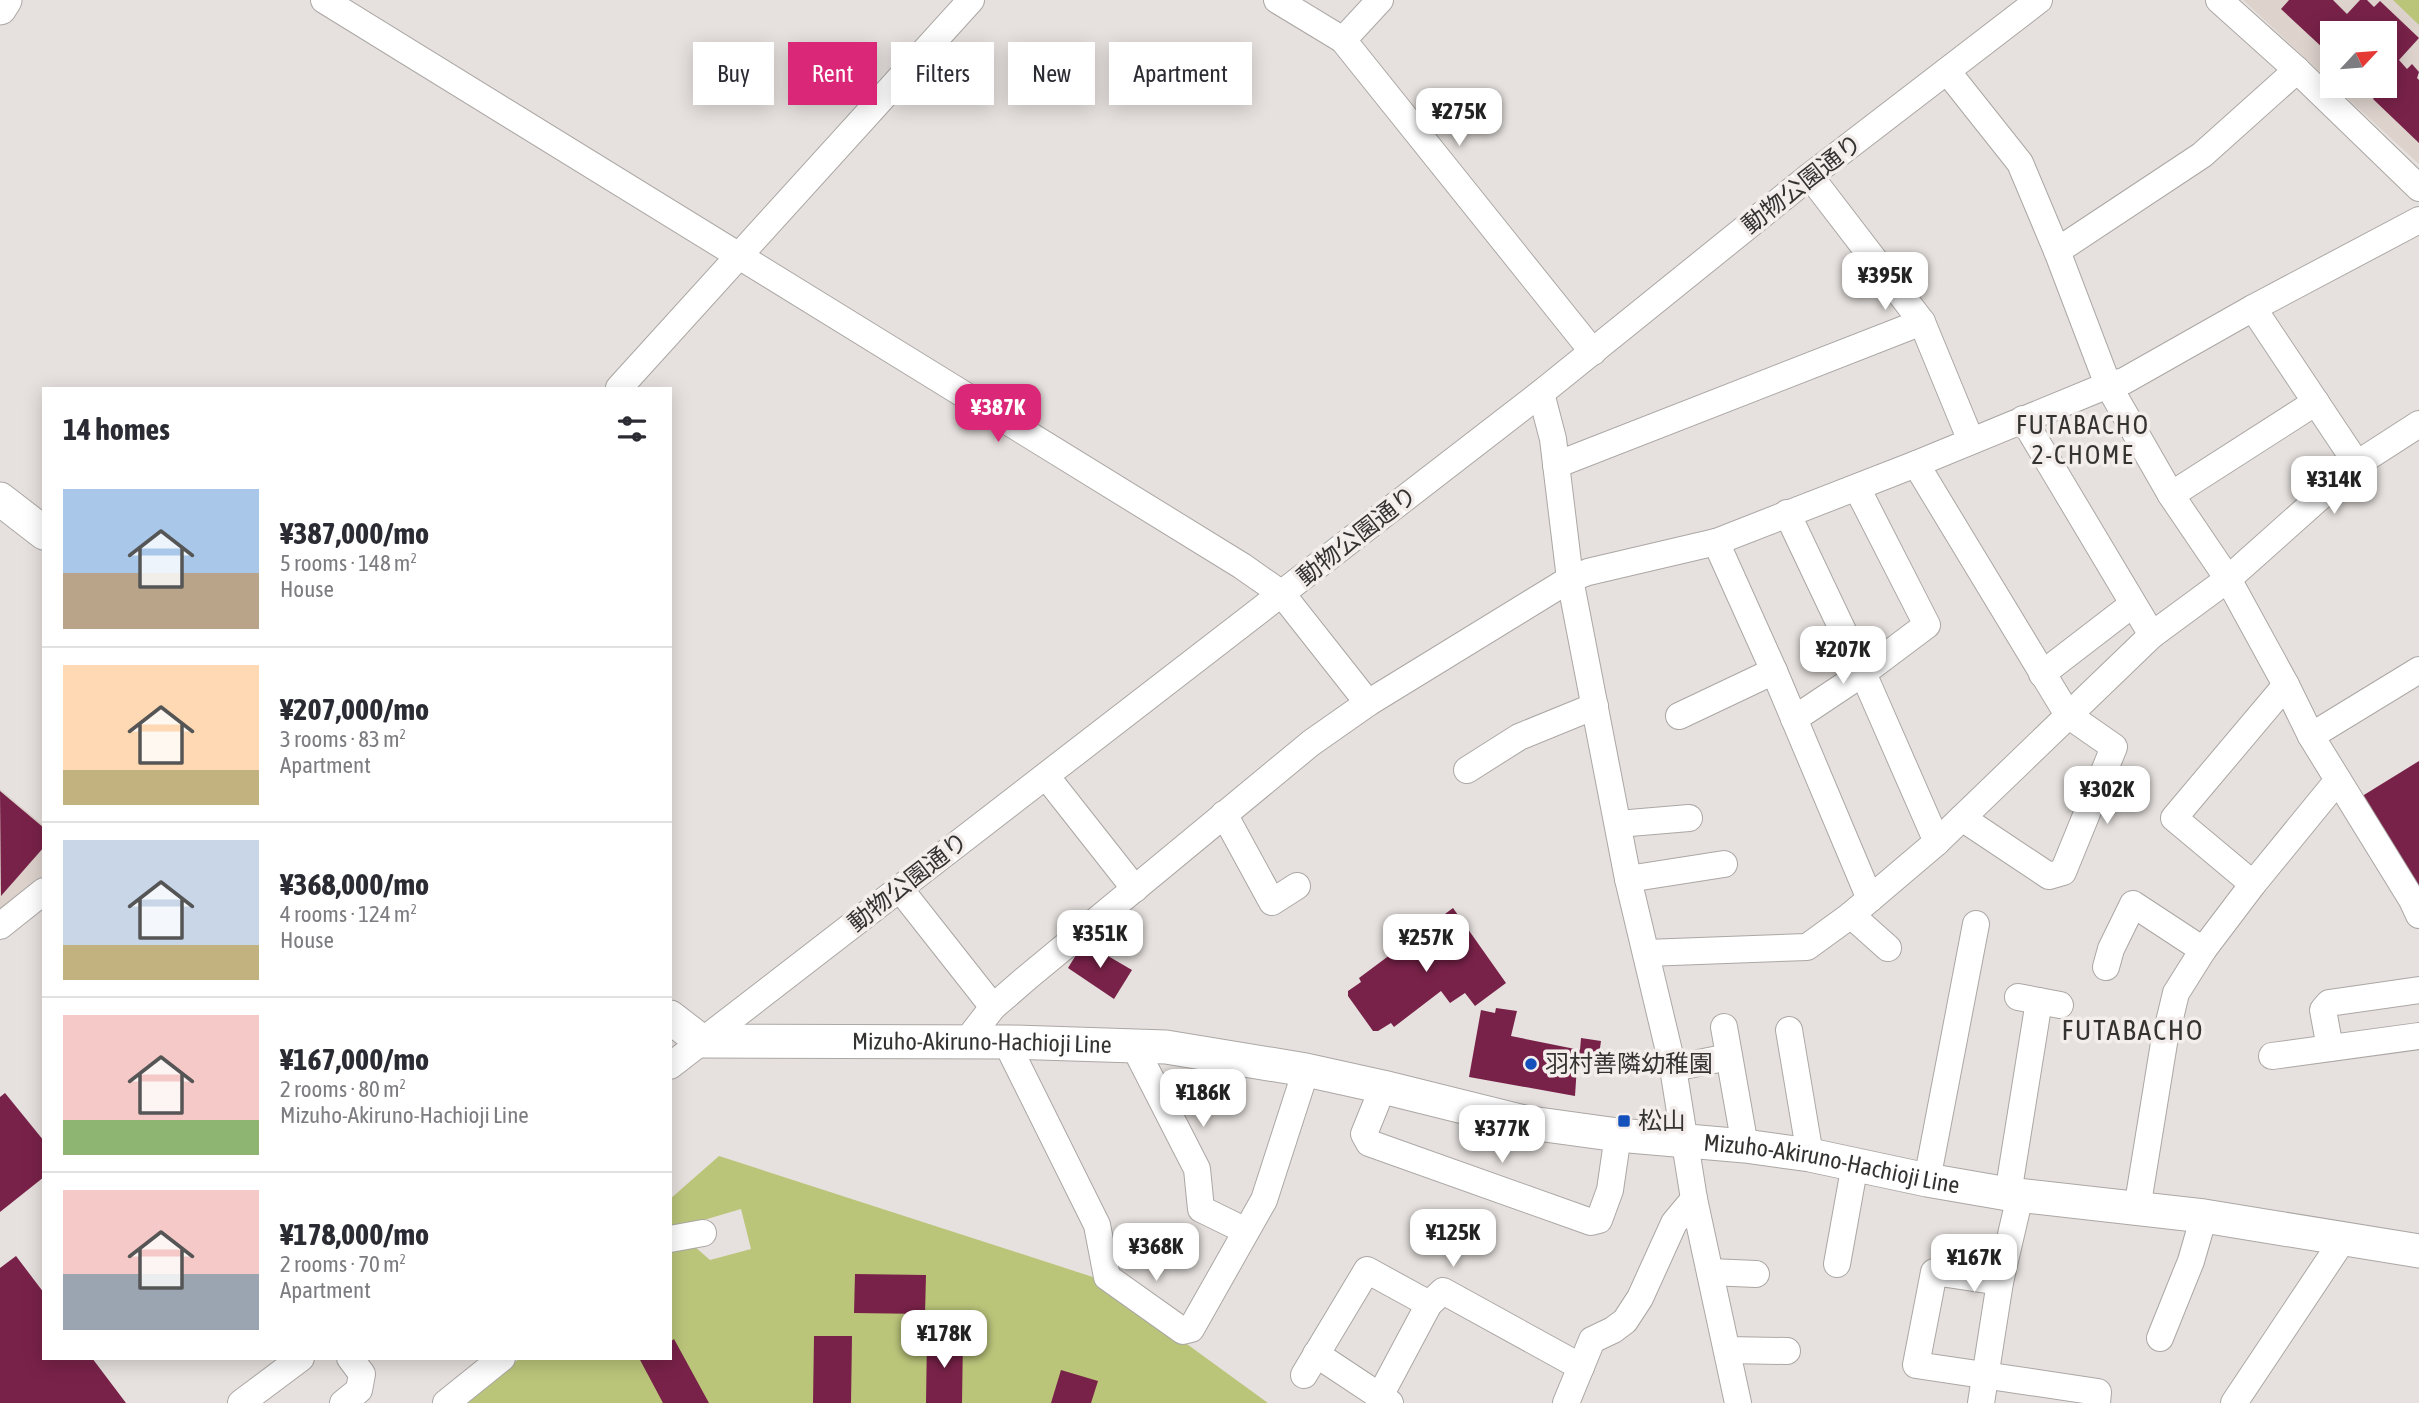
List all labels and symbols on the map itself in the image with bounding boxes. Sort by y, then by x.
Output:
north arrow [2320,21,2398,98]
pin: ¥275K [1410,88,1508,148]
street label: 動物公園通り [1737,129,1867,239]
pin: ¥395K [1836,252,1934,312]
pin: ¥387K [949,384,1047,444]
district label: FUTABACHO 2-CHOME [2016,410,2150,470]
pin: ¥314K [2285,456,2383,516]
street label: 動物公園通り [1292,481,1422,591]
pin: ¥207K [1794,626,1892,686]
pin: ¥302K [2058,766,2156,826]
street label: 動物公園通り [843,827,973,937]
pin: ¥351K [1051,911,1149,970]
pin: ¥257K [1377,914,1475,974]
district label: FUTABACHO [2062,1014,2204,1046]
street label: Mizuho-Akiruno-Hachioji Line [852,1027,1112,1058]
place label: 羽村善隣幼稚園 [1545,1050,1713,1077]
marker: 羽村善隣幼稚園 [1523,1056,1539,1072]
pin: ¥186K [1154,1070,1252,1129]
pin: ¥377K [1453,1106,1551,1165]
place label: 松山 [1638,1107,1686,1134]
marker: 松山 [1616,1113,1632,1129]
street label: Mizuho-Akiruno-Hachioji Line [1702,1128,1962,1198]
pin: ¥125K [1404,1210,1502,1269]
pin: ¥368K [1107,1224,1205,1283]
pin: ¥167K [1925,1234,2023,1294]
pin: ¥178K [895,1310,993,1370]

